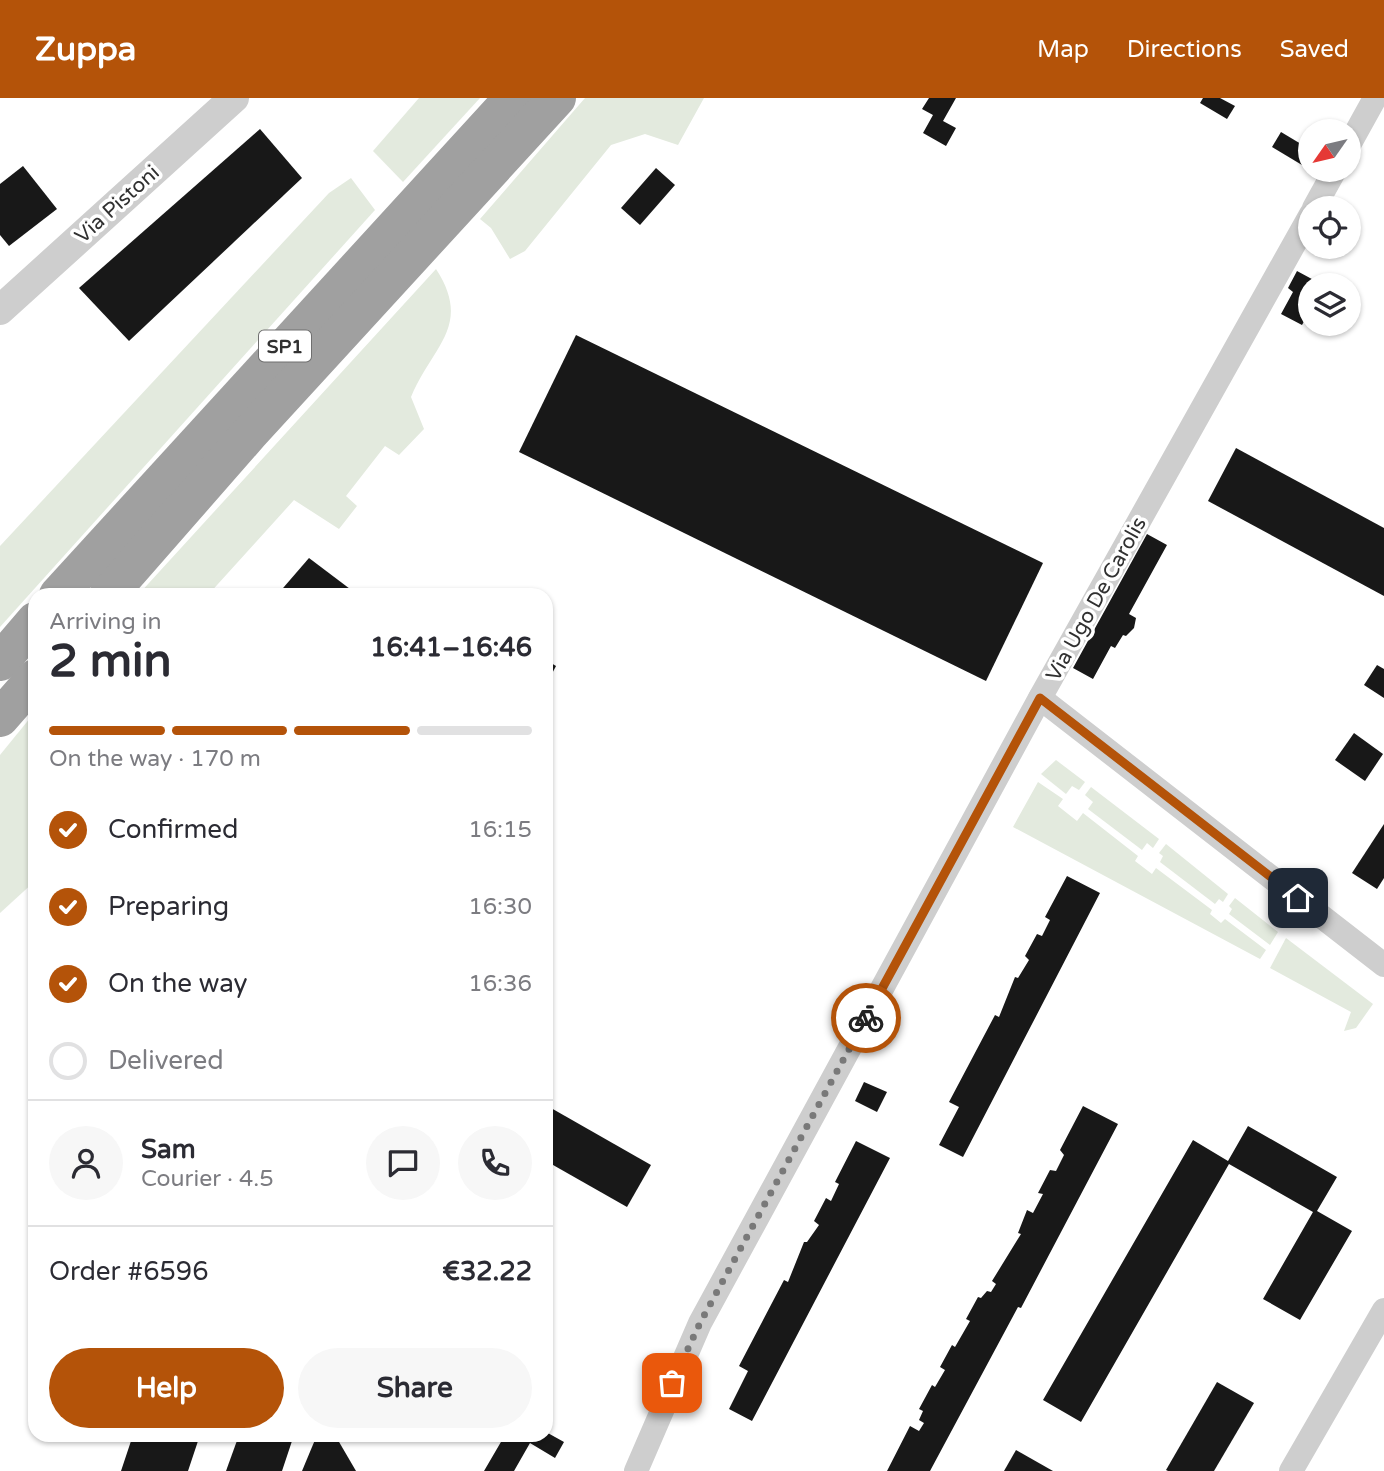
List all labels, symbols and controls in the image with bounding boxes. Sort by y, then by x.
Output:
text: Zuppa [35,30,136,69]
text: Map [1037,35,1089,64]
text: Directions [1127,35,1242,64]
text: Saved [1280,35,1349,64]
north arrow [1298,119,1362,182]
map controls [1298,119,1361,336]
street label: Via Pistoni [70,160,165,249]
button: locate [1298,196,1361,259]
button: layers [1298,273,1361,336]
road number: SP1 [259,330,311,362]
street label: Via Ugo De Carolis [1041,513,1152,686]
text: Arriving in [49,608,162,636]
text: 16:41–16:46 [370,632,532,663]
text: 2 min [49,634,172,689]
text: On the way · 170 m [49,745,261,773]
icon: check [49,811,87,849]
text: Confirmed [108,814,238,845]
text: 16:15 [468,816,532,844]
pin [1268,868,1328,928]
icon: home [1279,879,1317,917]
icon: check [49,888,87,926]
text: Preparing [108,891,229,922]
text: 16:30 [468,893,532,921]
icon: check [49,965,87,1003]
text: On the way [108,968,248,999]
text: 16:36 [468,970,532,998]
courier [831,983,901,1053]
icon: bike [847,999,885,1037]
text: Delivered [108,1045,224,1076]
button: person [49,1126,123,1200]
button: chat [366,1126,440,1200]
button: phone [458,1126,532,1200]
text: Sam [141,1134,196,1165]
text: Courier · 4.5 [141,1165,274,1193]
text: Order #6596 [49,1256,209,1287]
text: €32.22 [442,1256,532,1287]
button: Help [49,1348,284,1428]
button: Share [298,1348,532,1428]
pin [642,1353,702,1413]
icon: bag [653,1364,691,1402]

